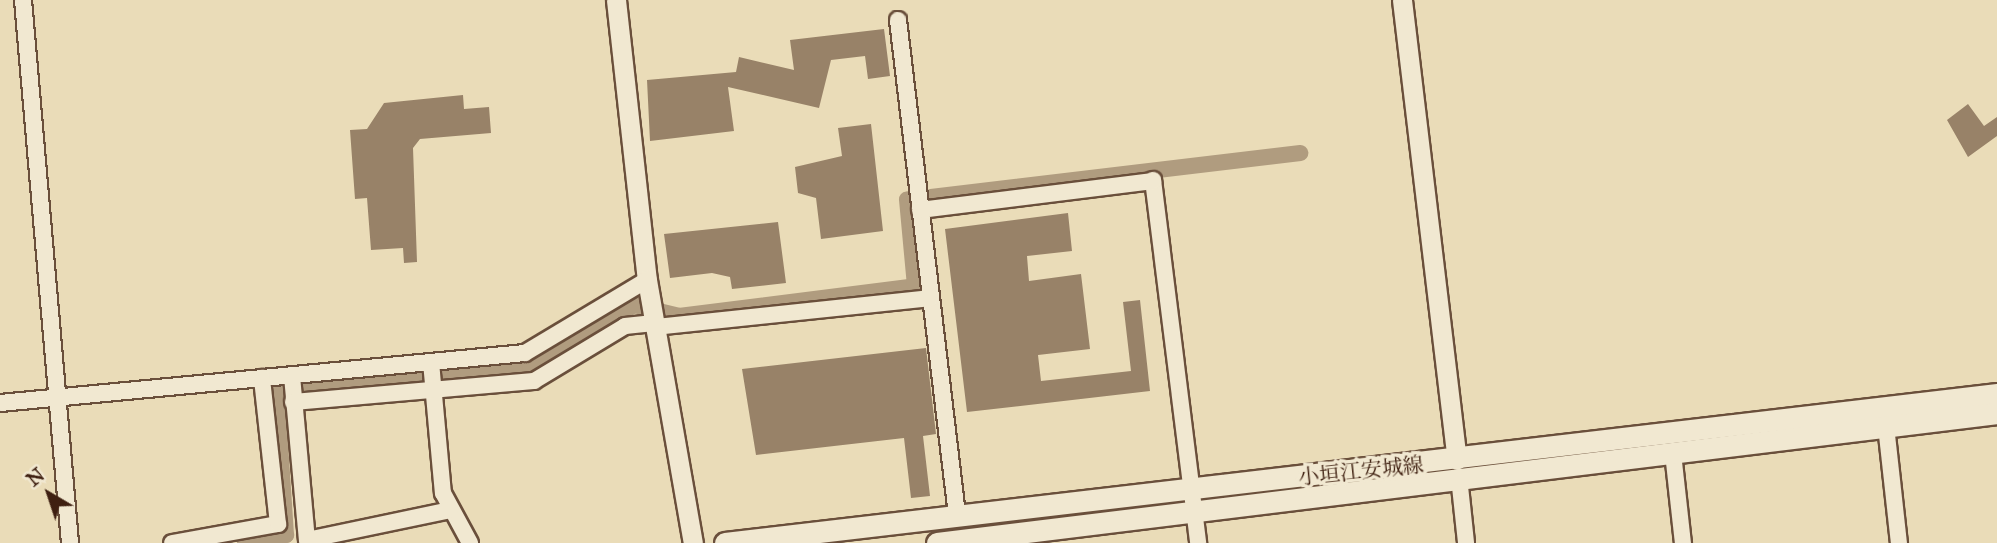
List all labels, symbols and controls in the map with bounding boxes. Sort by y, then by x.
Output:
street label: 小垣江安城線 [1297,452,1425,490]
north arrow [14,459,84,529]
text: N [22,463,49,491]

